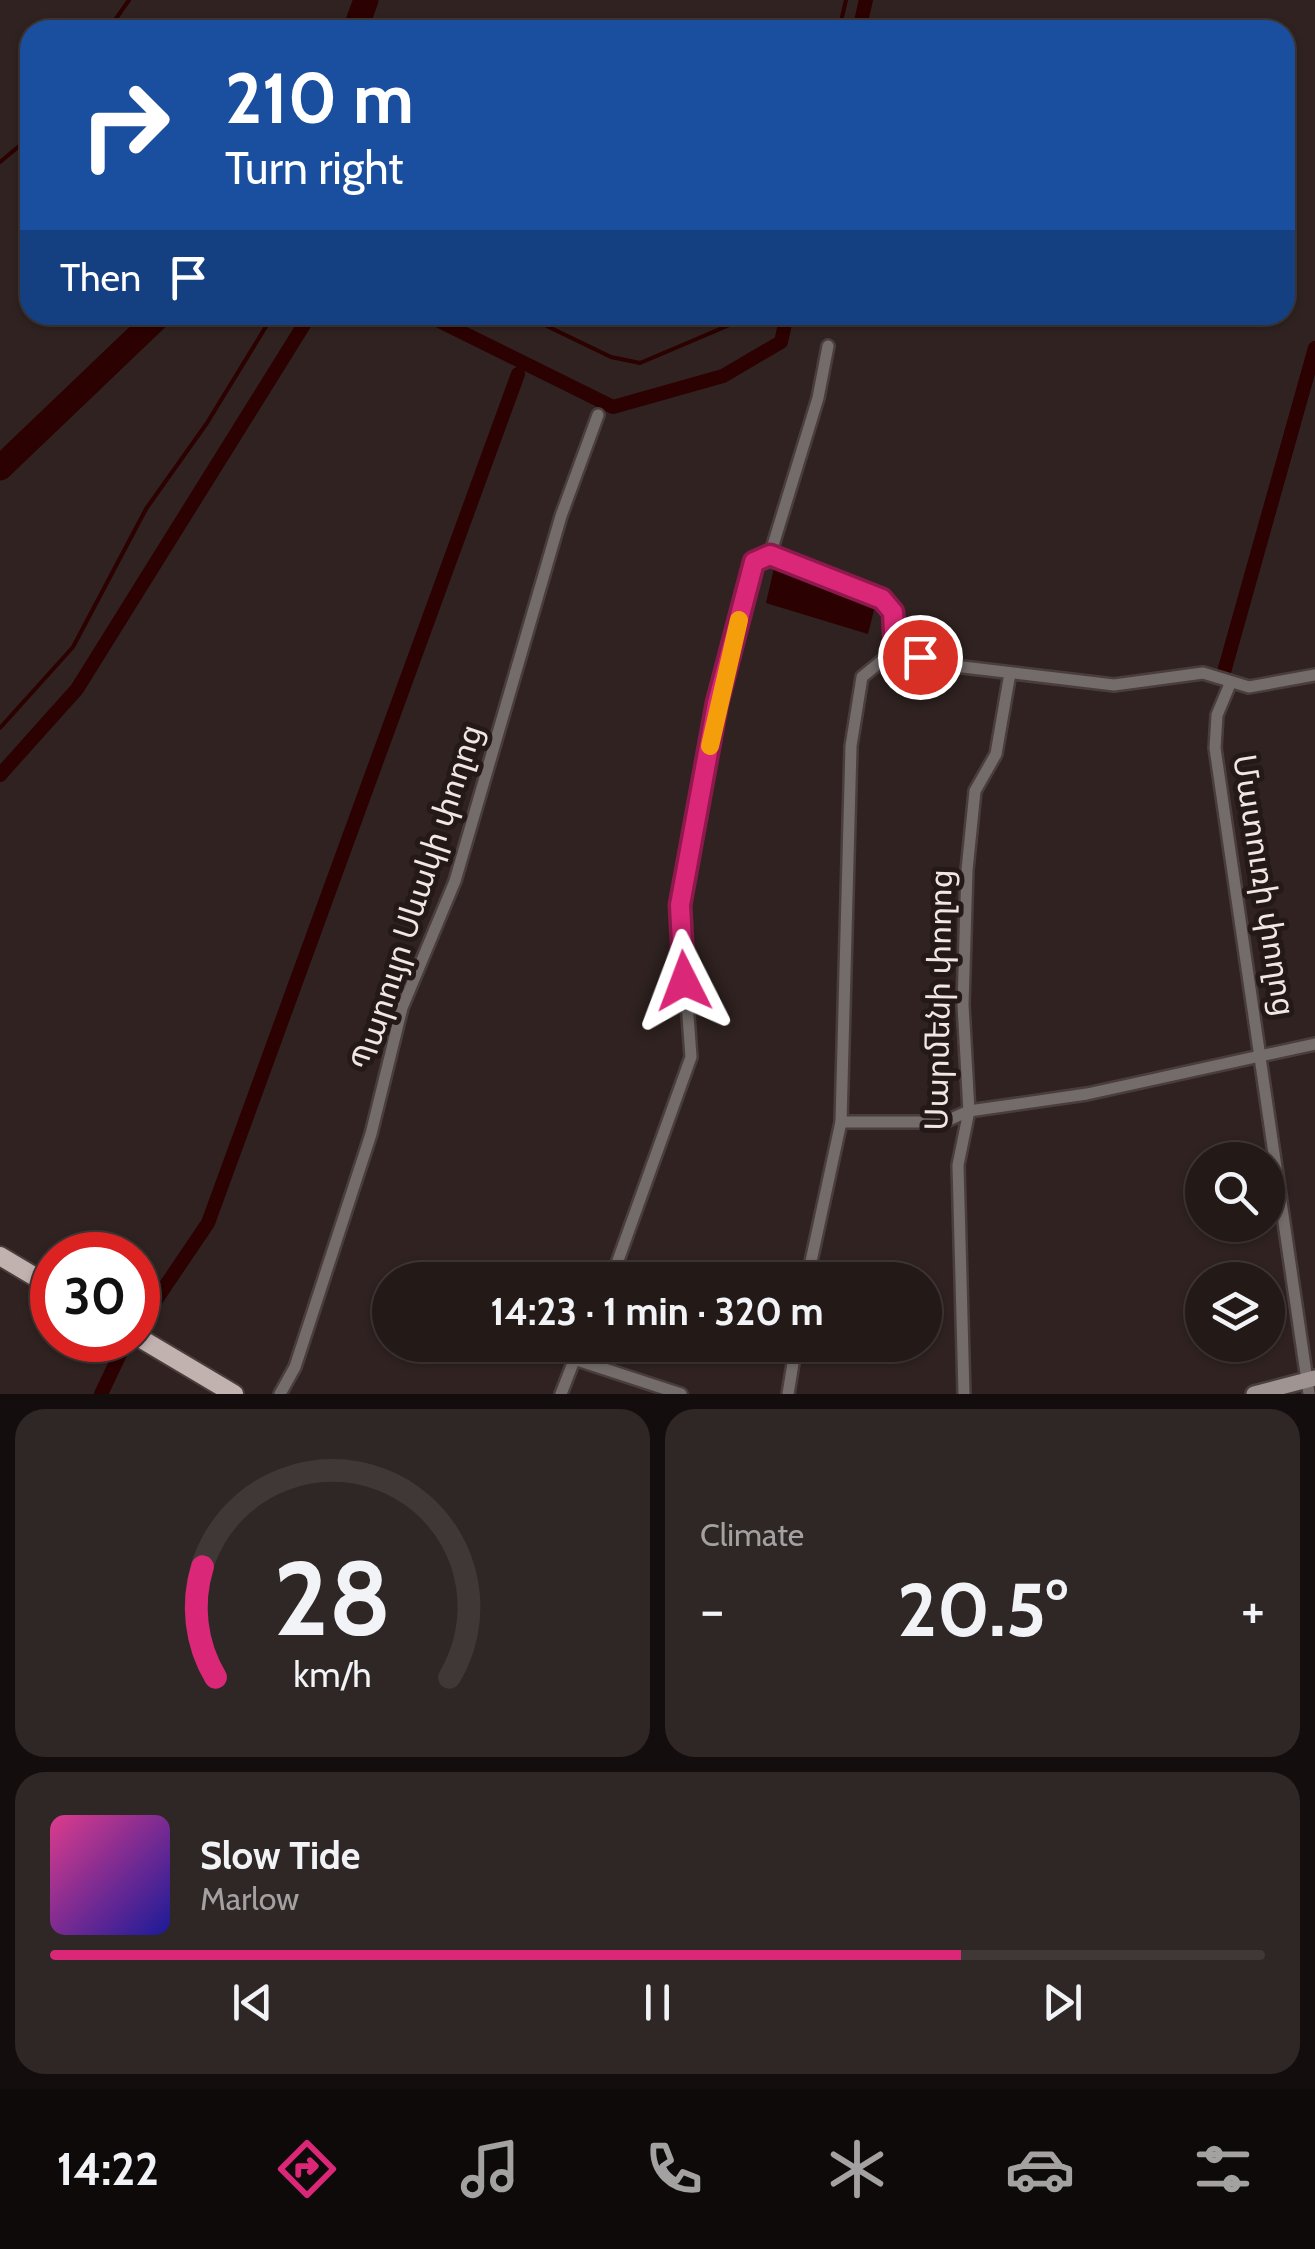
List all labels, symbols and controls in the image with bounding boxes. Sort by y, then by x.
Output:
text: 210 m [225,55,414,141]
icon: right [60,60,190,190]
text: Turn right [225,141,404,195]
icon: arrive [161,250,216,305]
text: Then [60,254,141,301]
pin [878,615,963,700]
icon: arrive [893,630,948,685]
street label: Պարույր Սևակի փողոց [342,719,490,1075]
street label: Մատուռի փողոց [1225,751,1305,1019]
street label: Սարմենի փողոց [916,869,960,1131]
position arrow [632,929,736,1033]
map controls [1185,1142,1285,1362]
button: search [1185,1142,1285,1242]
speed limit sign: 30 [30,1232,160,1362]
button: layers [1185,1262,1285,1362]
text: 14:23 · 1 min · 320 m [490,1288,824,1335]
text: Climate [700,1515,804,1554]
text: 28 [274,1535,391,1661]
text: 20.5° [897,1564,1068,1655]
text: − [700,1576,724,1643]
text: + [1241,1576,1265,1643]
text: km/h [293,1653,372,1696]
text: Slow Tide [200,1832,360,1879]
text: Marlow [200,1879,299,1918]
icon: previous [225,1975,280,2030]
icon: pause [630,1975,685,2030]
icon: next [1035,1975,1090,2030]
icon: directions [272,2134,342,2204]
icon: music [455,2134,525,2204]
icon: phone [639,2134,709,2204]
icon: climate [822,2134,892,2204]
icon: car [1005,2134,1075,2204]
icon: filters [1188,2134,1258,2204]
text: 14:22 [57,2142,159,2196]

